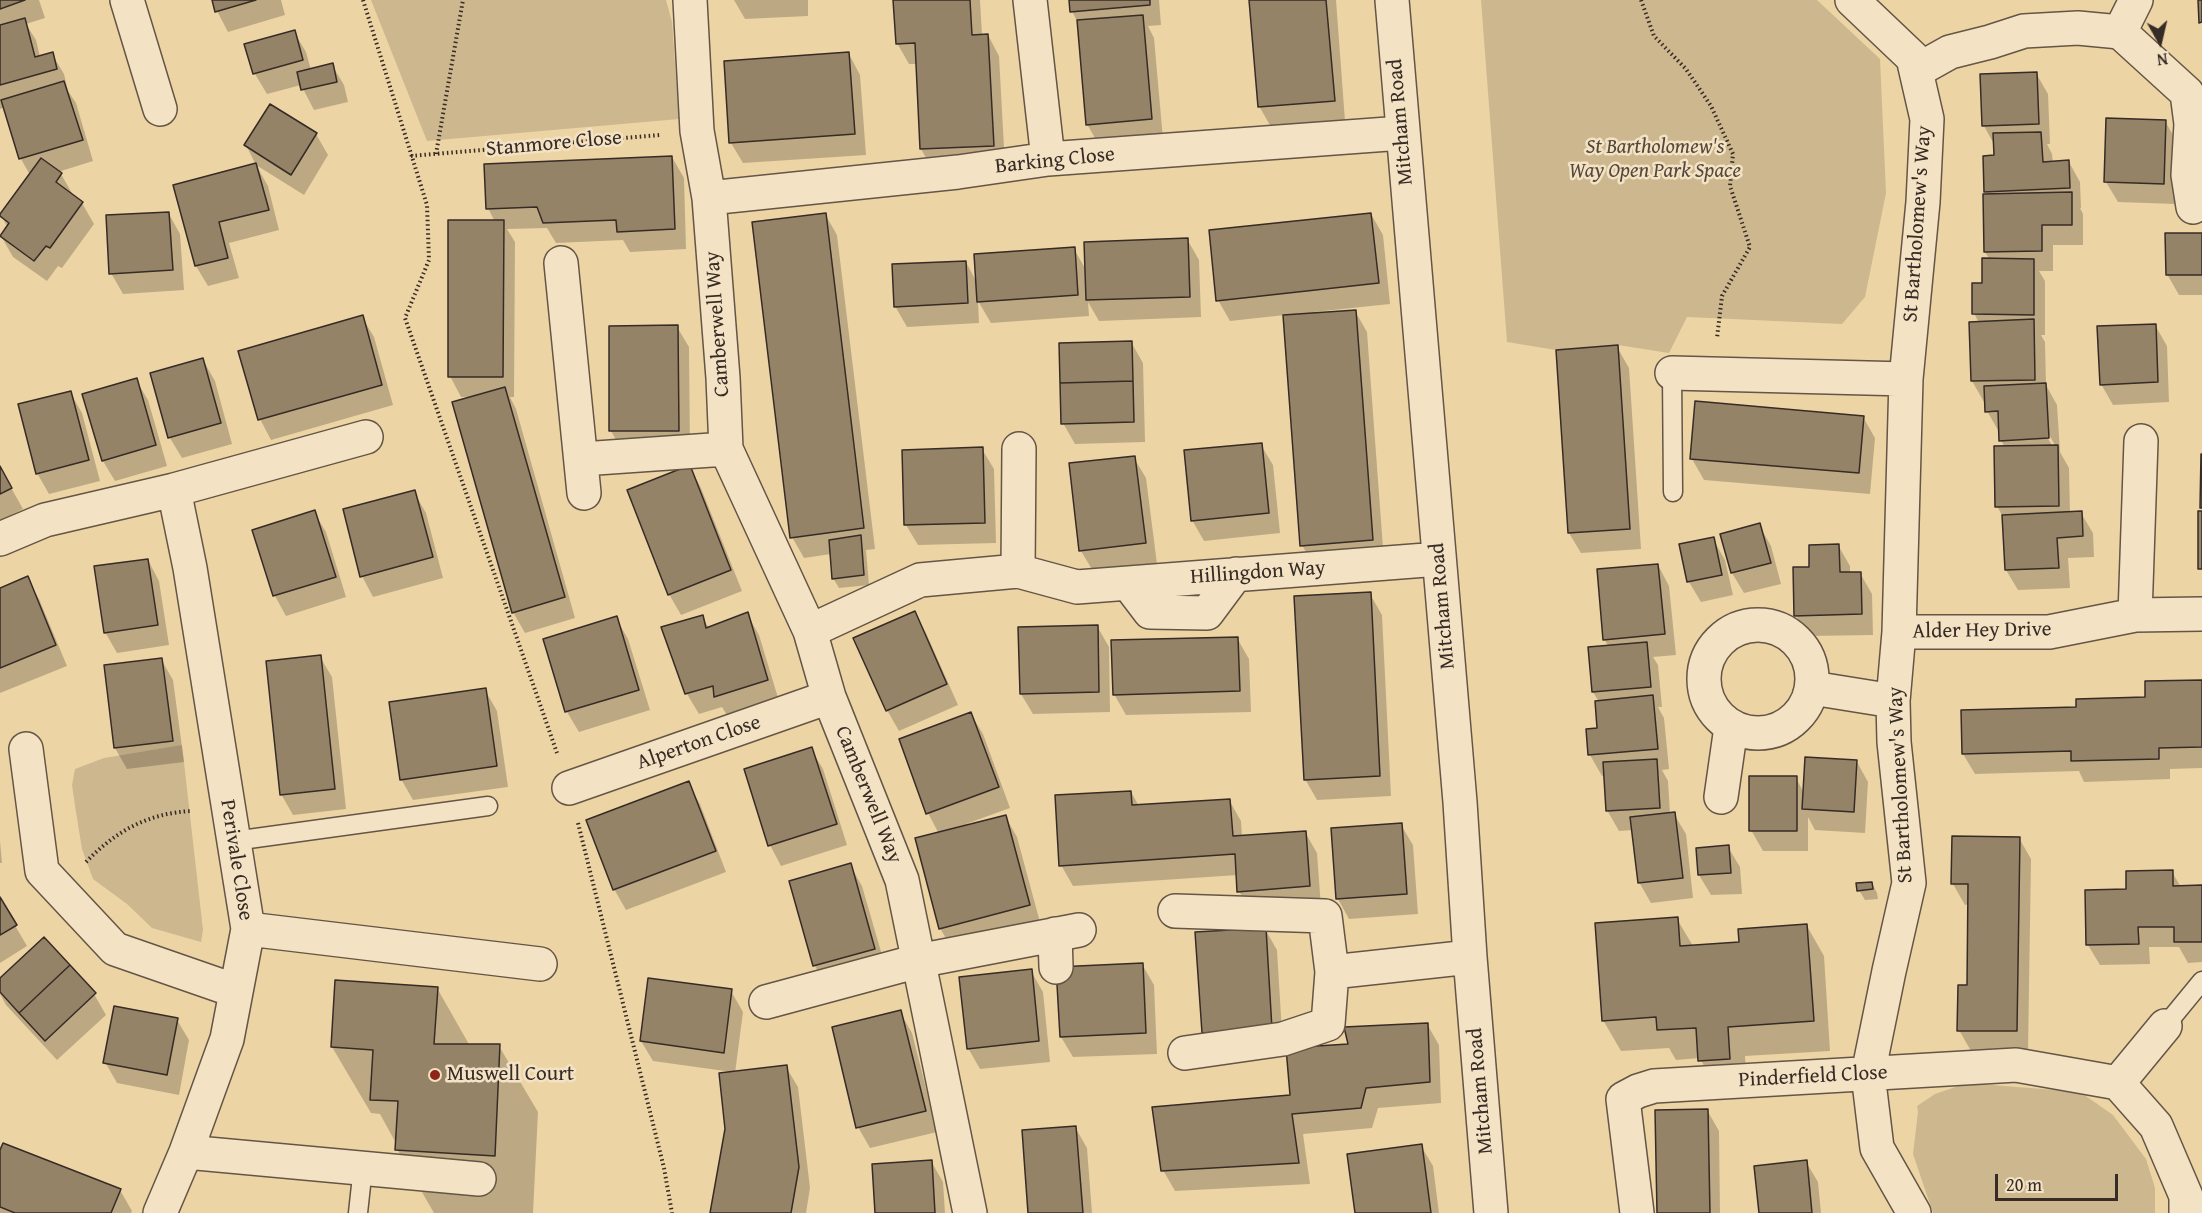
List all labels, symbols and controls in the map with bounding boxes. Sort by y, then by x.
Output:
north arrow [2130,12,2190,72]
text: N [2156,47,2169,72]
street label: Mitcham Road [1383,58,1419,186]
street label: St Bartholomew's Way [1899,125,1937,323]
street label: Stanmore Close [485,126,623,162]
park label: St Bartholomew's Way Open Park Space [1569,135,1741,185]
street label: Barking Close [994,142,1116,180]
street label: Camberwell Way [700,250,736,398]
street label: Mitcham Road [1425,542,1461,670]
street label: Hillingdon Way [1190,556,1326,590]
street label: Alder Hey Drive [1912,617,2052,645]
street label: St Bartholomew's Way [1883,686,1919,884]
street label: Alperton Close [634,710,764,776]
street label: Camberwell Way [829,723,907,867]
street label: Perivale Close [214,798,258,922]
street label: Mitcham Road [1463,1027,1499,1155]
street label: Pinderfield Close [1738,1061,1888,1093]
place label: Muswell Court [447,1062,574,1088]
marker: Muswell Court [428,1068,442,1082]
scale bar [1998,1162,2121,1200]
text: 20 m [2006,1171,2042,1198]

